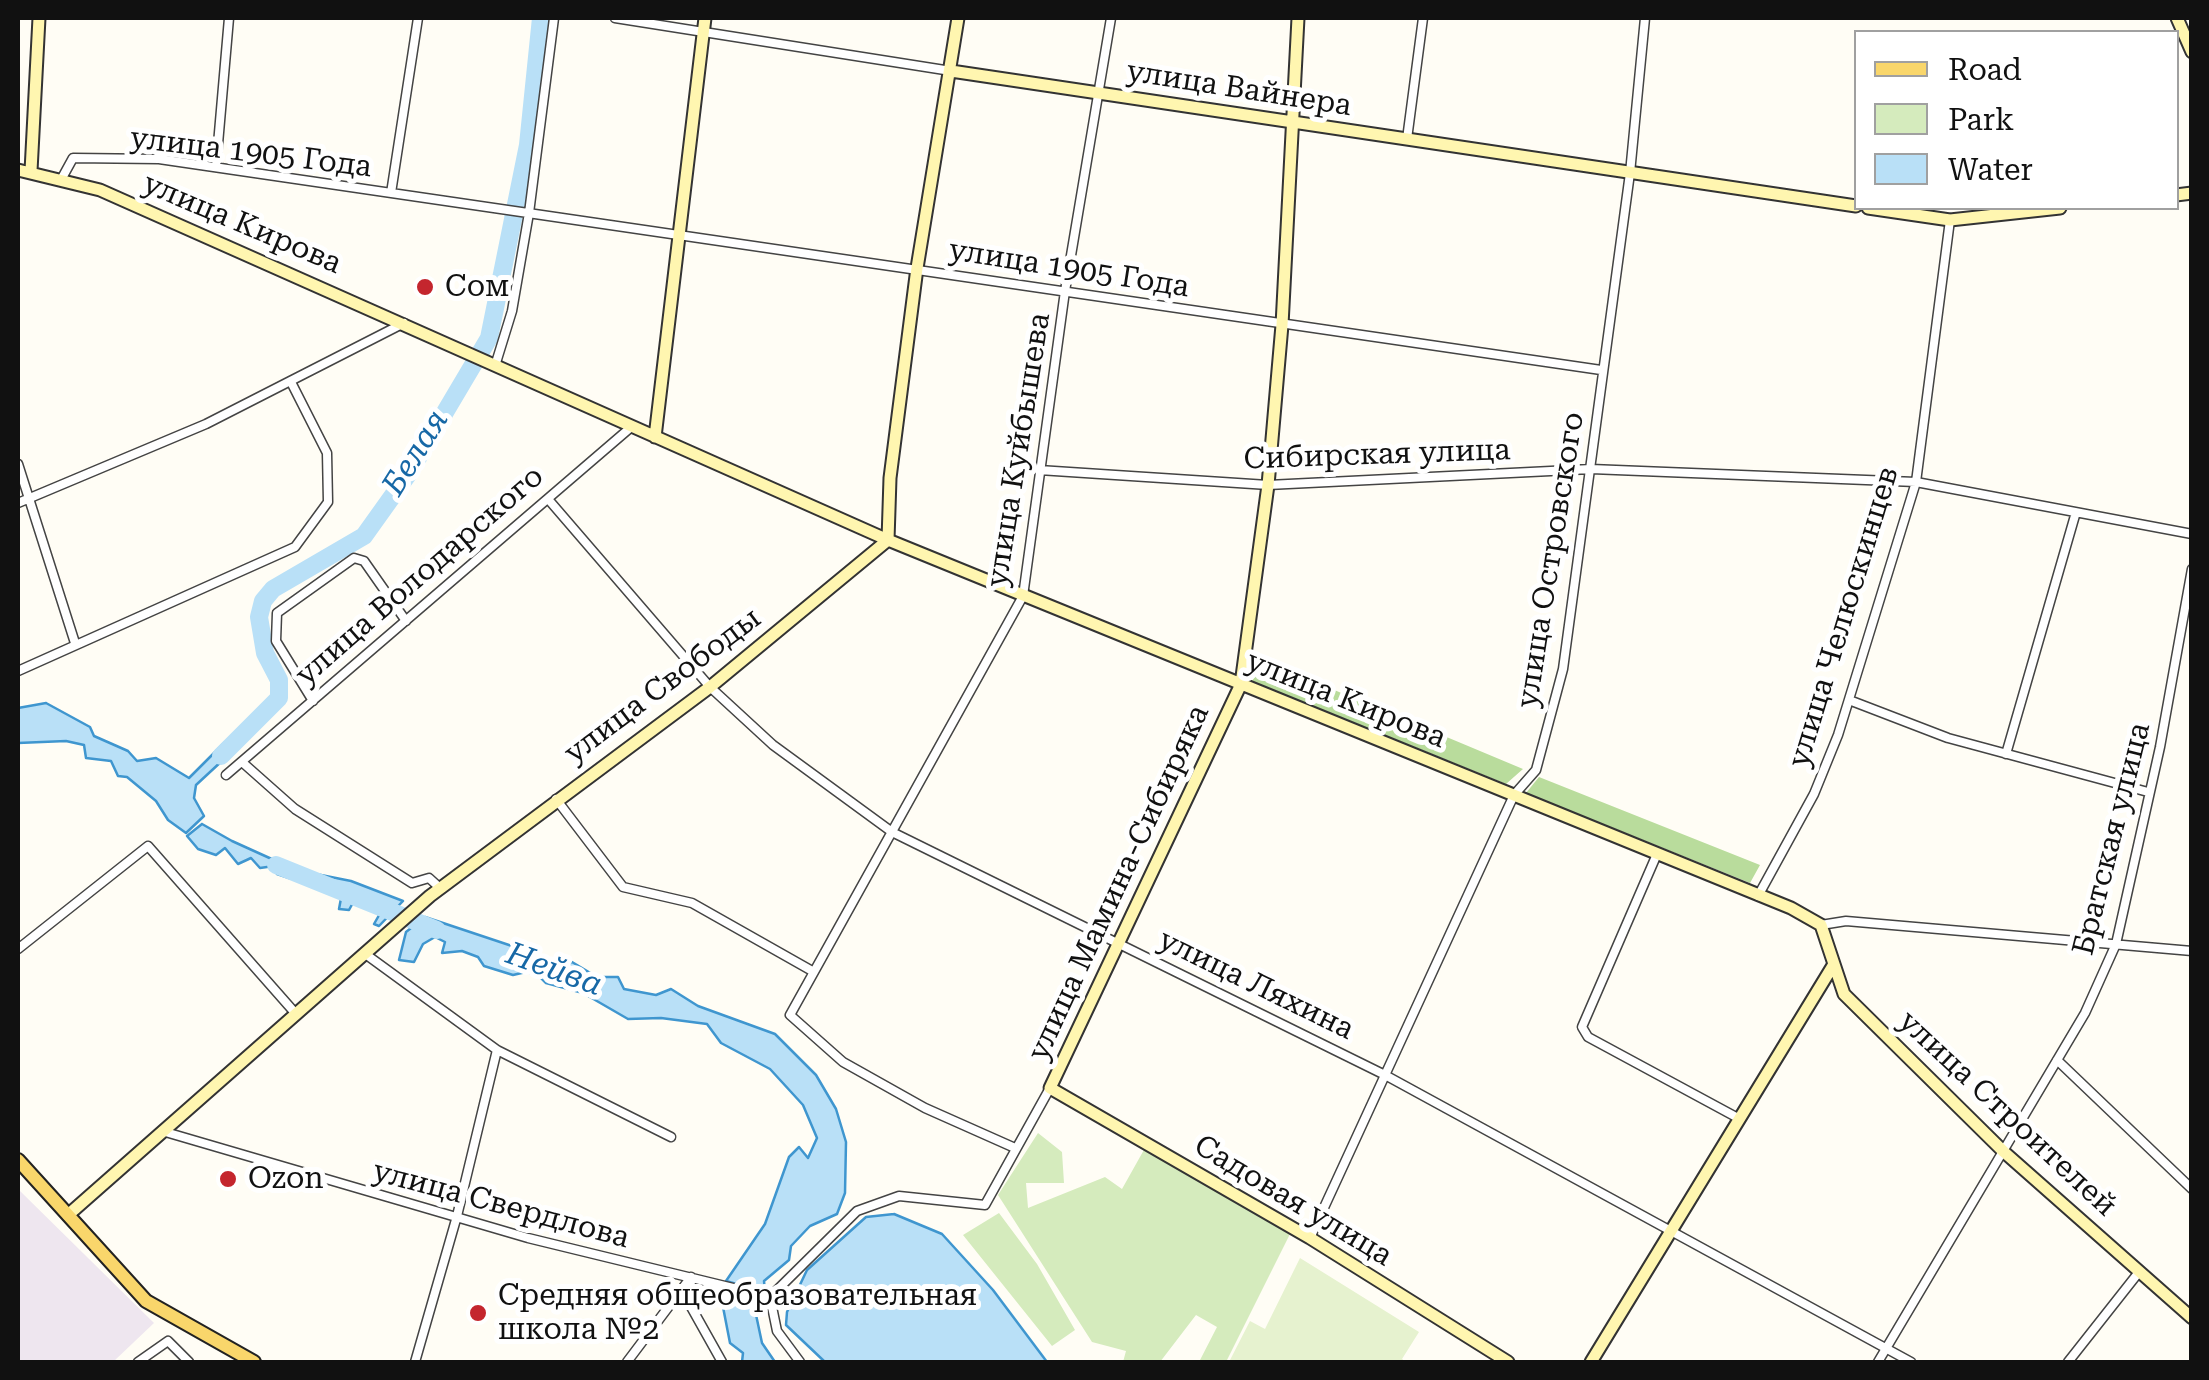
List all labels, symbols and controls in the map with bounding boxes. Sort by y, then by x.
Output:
legend [1854,30,2179,210]
text: Road [1948,52,2022,87]
street label: улица Вайнера [1124,53,1354,125]
text: Park [1948,102,2014,137]
street label: улица 1905 Года [128,120,374,186]
text: Water [1948,152,2033,187]
street label: улица Кирова [137,166,347,282]
street label: улица 1905 Года [946,232,1192,306]
place label: Сом [445,269,509,305]
marker: Сом [414,276,436,298]
street label: улица Куйбышева [980,310,1058,590]
water label: Белая [375,403,457,503]
street label: улица Островского [1510,410,1592,710]
street label: Сибирская улица [1243,432,1511,478]
street label: улица Володарского [289,459,551,693]
street label: улица Челюскинцев [1781,462,1907,772]
street label: улица Свободы [558,600,768,772]
street label: улица Кирова [1241,644,1451,756]
street label: улица Мамина-Сибиряка [1021,699,1217,1067]
street label: Братская улица [2066,719,2158,959]
street label: улица Ляхина [1152,922,1360,1048]
water label: Нейва [501,935,607,1005]
street label: улица Строителей [1891,1004,2123,1224]
street label: Садовая улица [1187,1128,1399,1274]
street label: улица Свердлова [369,1153,633,1257]
place label: Ozon [248,1161,324,1197]
marker: Ozon [217,1168,239,1190]
place label: Средняя общеобразовательная школа №2 [498,1278,977,1348]
marker: Средняя общеобразовательная школа №2 [467,1302,489,1324]

